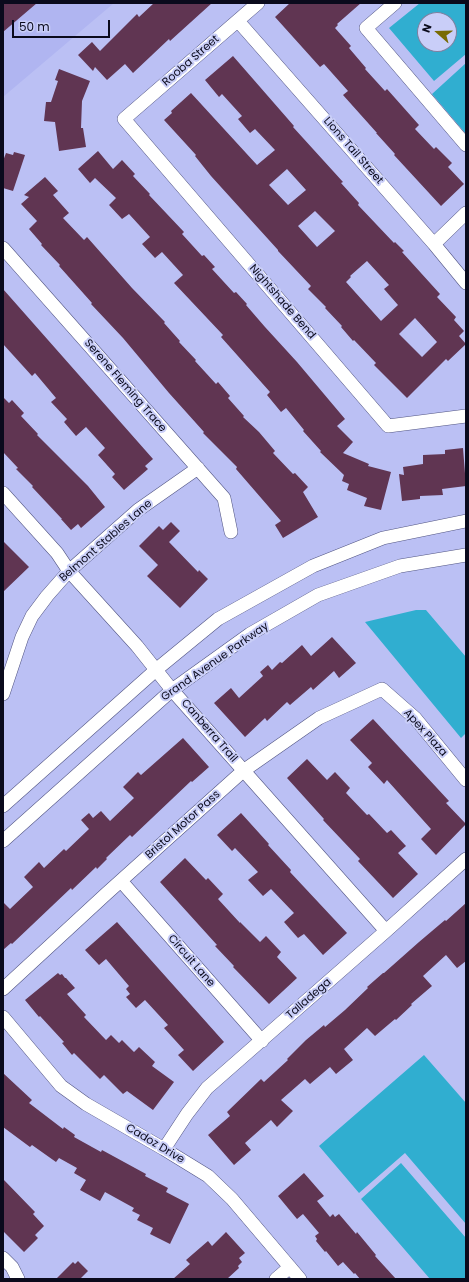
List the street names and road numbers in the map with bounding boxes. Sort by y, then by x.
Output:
street label: Rooba Street [160,33,222,89]
street label: Lions Tail Street [320,115,386,187]
street label: Nightshade Bend [246,262,318,342]
street label: Serene Fleming Trace [81,337,169,435]
street label: Belmont Stables Lane [57,497,155,585]
street label: Grand Avenue Parkway [159,620,271,704]
street label: Canberra Trail [178,697,240,765]
street label: Apex Plaza [400,707,450,759]
street label: Bristol Motor Pass [143,788,223,862]
street label: Circuit Lane [165,932,217,990]
street label: Talladega [284,976,334,1022]
street label: Cadoz Drive [123,1121,187,1167]

